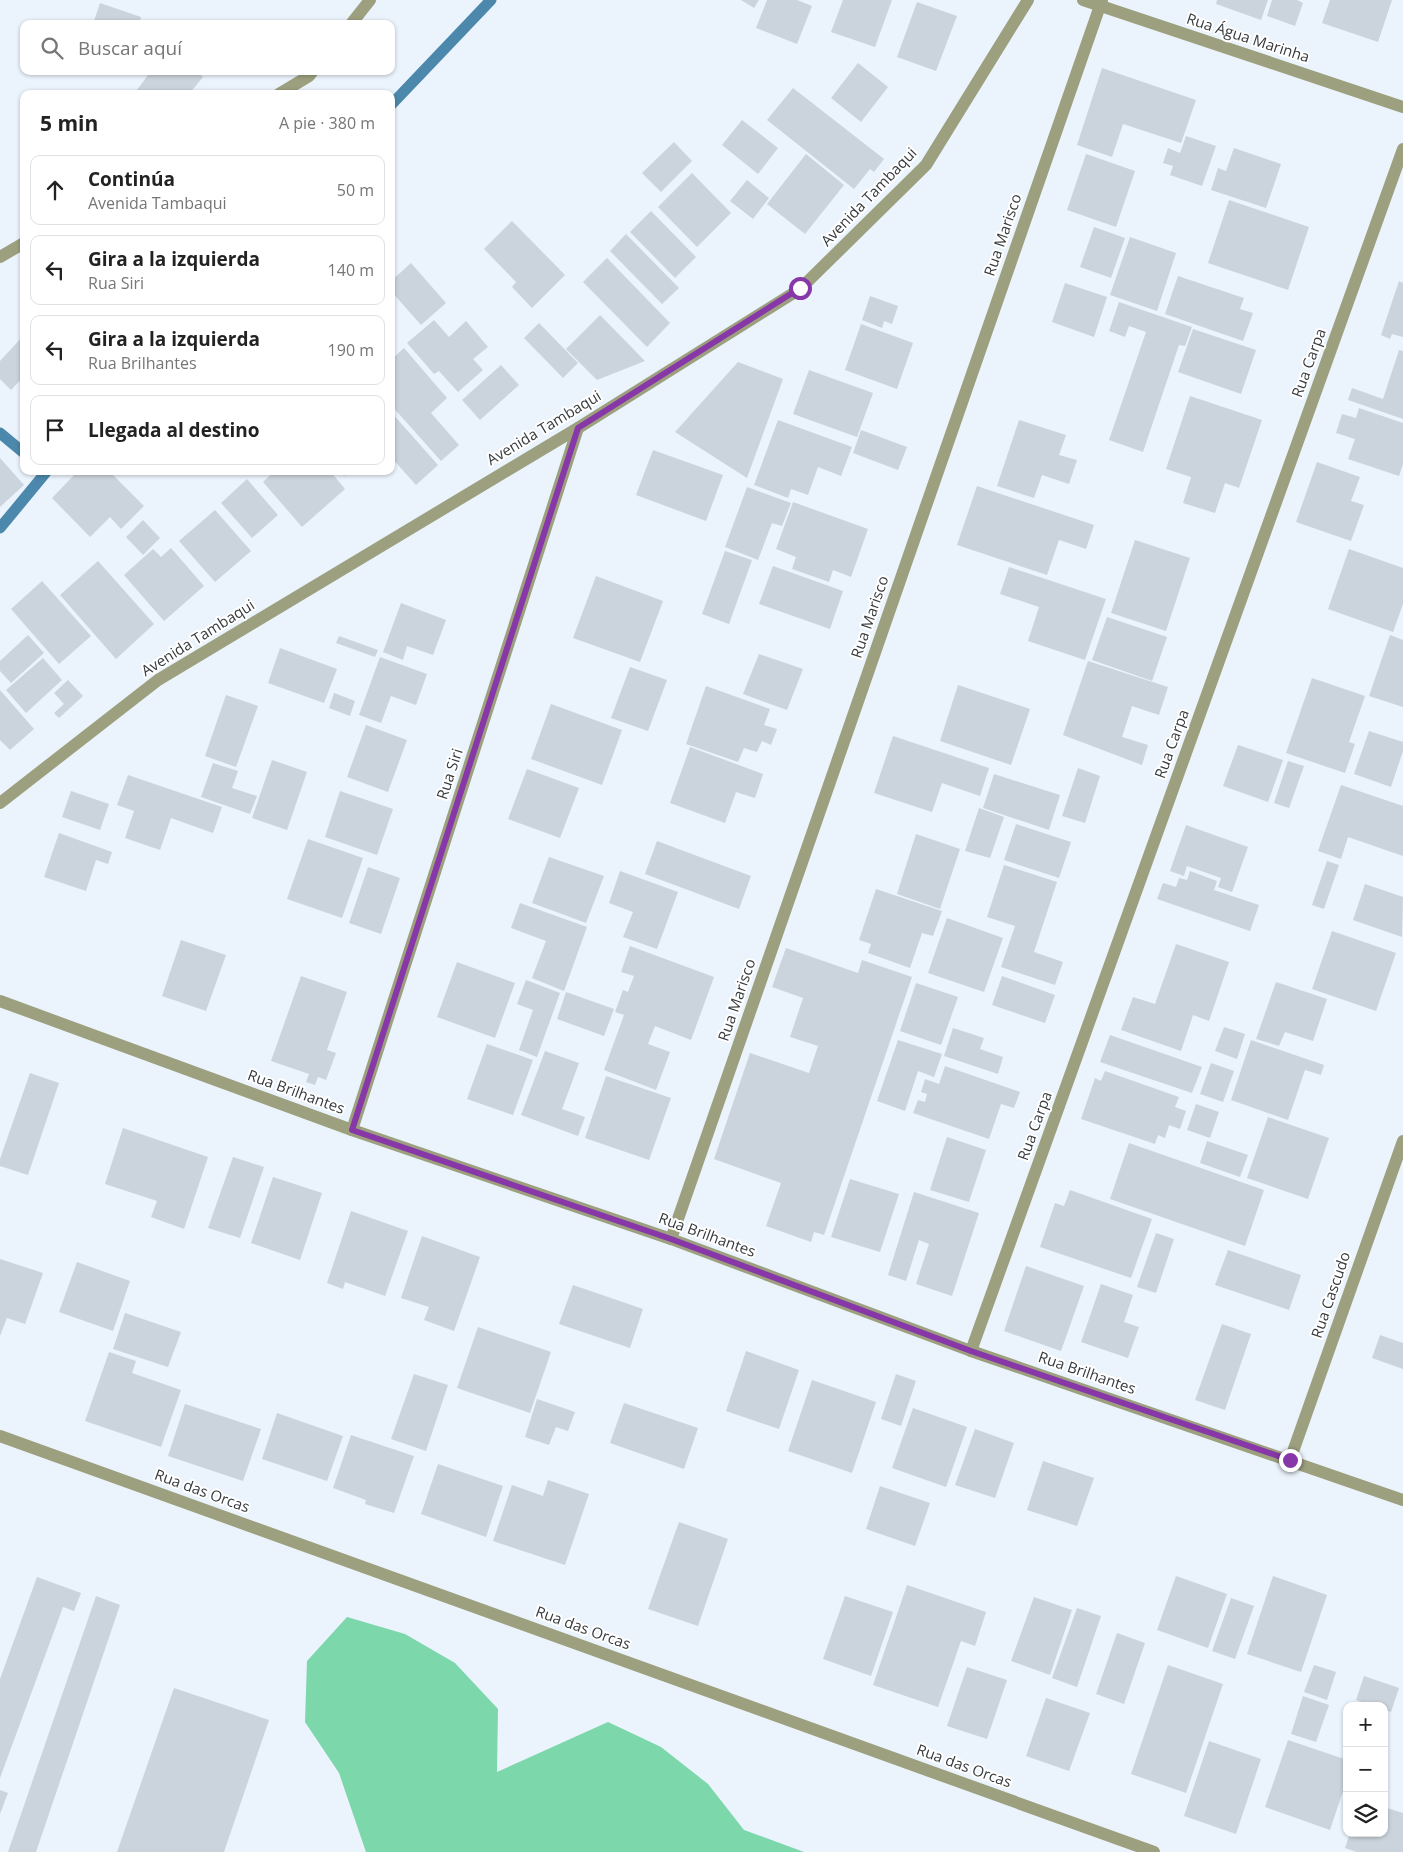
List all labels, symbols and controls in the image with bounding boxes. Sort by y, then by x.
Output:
street label: Rua Água Marinha [1184,8,1312,66]
search box [20,20,395,75]
icon: search [38,34,66,62]
text: Buscar aquí [78,35,182,61]
text: 5 min [40,109,98,137]
text: A pie · 380 m [279,112,375,134]
street label: Avenida Tambaqui [816,143,921,250]
text: Continúa [88,166,175,192]
icon: ahead [41,176,69,204]
text: 50 m [337,179,374,201]
street label: Rua Marisco [979,191,1025,278]
text: Avenida Tambaqui [88,192,227,214]
text: Gira a la izquierda [88,246,260,272]
icon: left [41,256,69,284]
text: 140 m [328,259,374,281]
text: Rua Siri [88,272,144,294]
route start [789,277,812,300]
street label: Rua Carpa [1286,325,1330,400]
text: Gira a la izquierda [88,326,260,352]
icon: left [41,336,69,364]
text: 190 m [328,339,374,361]
text: Rua Brilhantes [88,352,197,374]
street label: Avenida Tambaqui [483,385,604,469]
icon: arrive [41,416,69,444]
text: Llegada al destino [88,417,260,443]
street label: Rua Marisco [846,573,892,660]
street label: Avenida Tambaqui [137,594,258,680]
street label: Rua Carpa [1149,706,1193,781]
street label: Rua Siri [431,746,467,802]
street label: Rua Marisco [713,956,759,1043]
street label: Rua Brilhantes [245,1064,348,1118]
street label: Rua Carpa [1012,1088,1056,1163]
street label: Rua Brilhantes [656,1207,759,1261]
street label: Rua Cascudo [1306,1249,1354,1341]
street label: Rua Brilhantes [1036,1346,1139,1398]
route end [1279,1449,1302,1472]
street label: Rua das Orcas [152,1464,253,1517]
street label: Rua das Orcas [533,1601,634,1654]
map controls [1343,1702,1388,1837]
button: + [1343,1702,1388,1747]
street label: Rua das Orcas [914,1739,1015,1792]
button: − [1343,1747,1388,1792]
button: layers [1343,1792,1388,1837]

